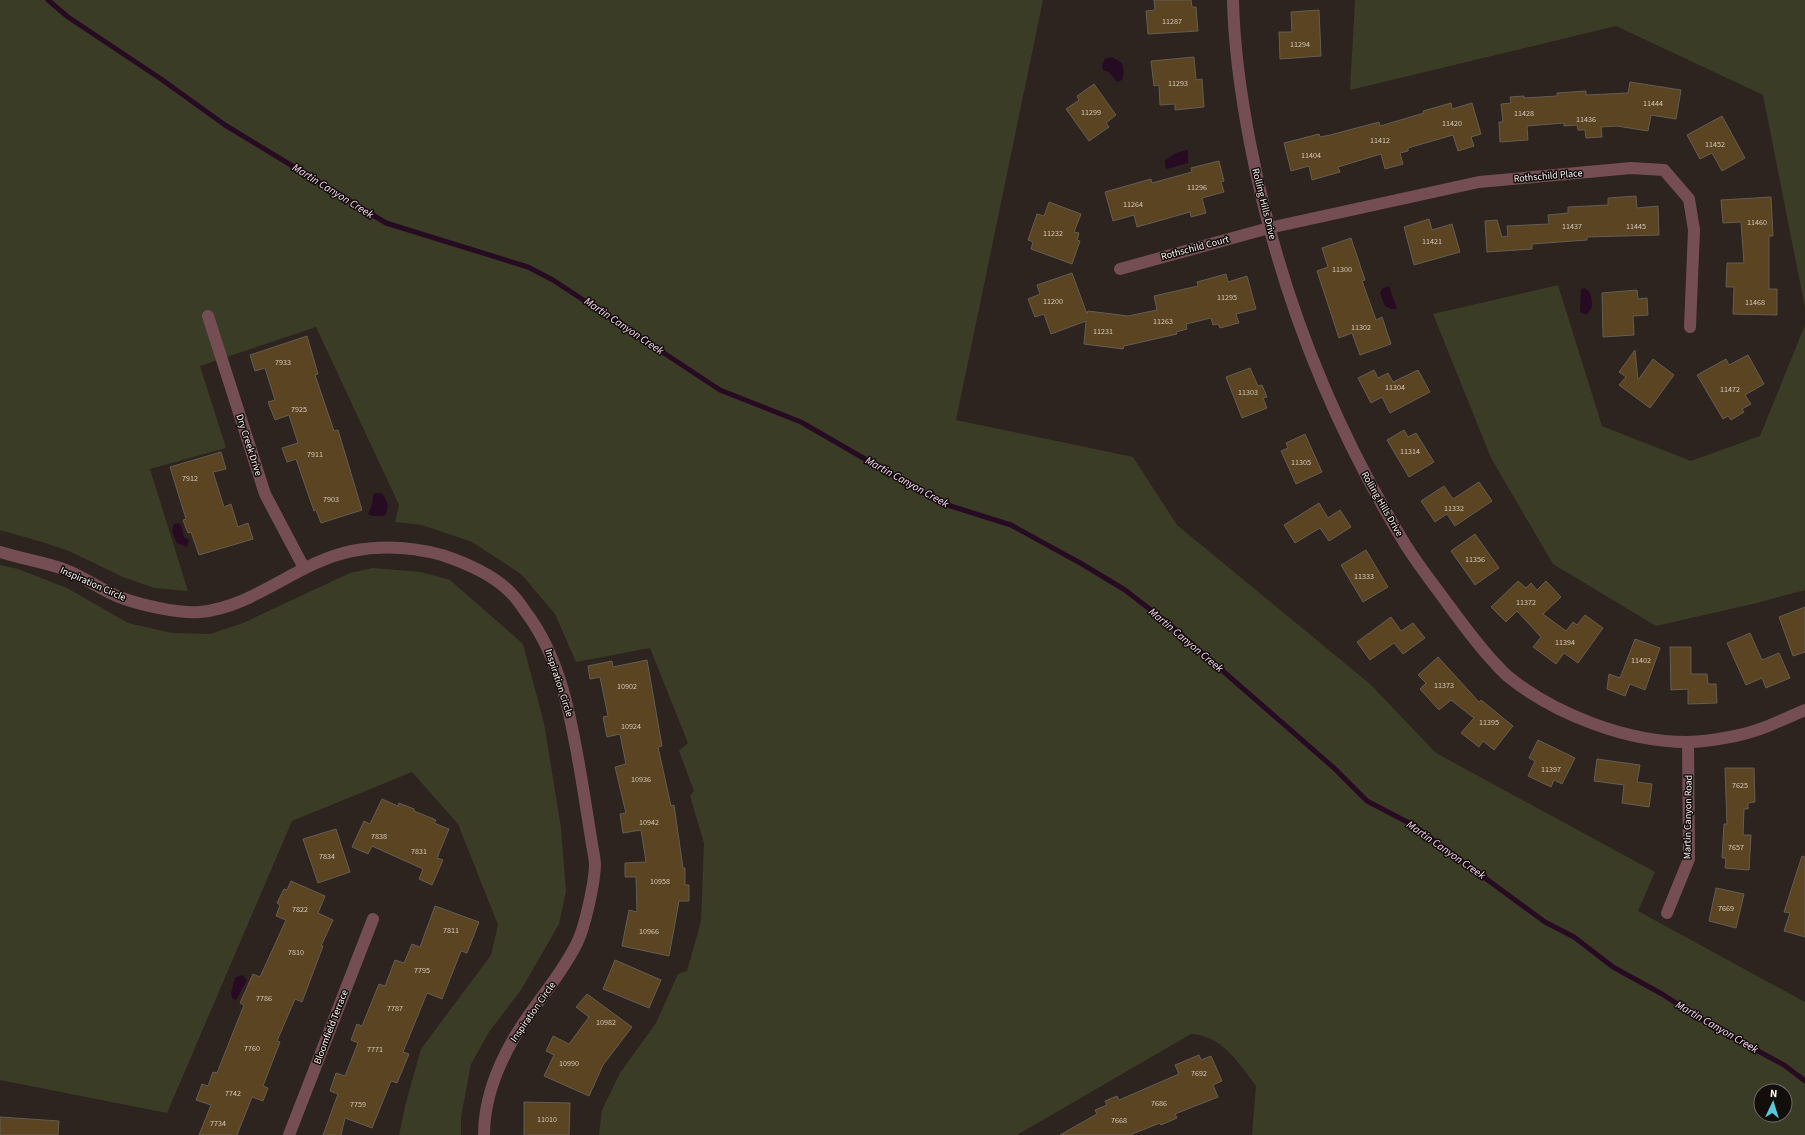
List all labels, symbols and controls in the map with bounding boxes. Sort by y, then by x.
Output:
house number: 11287 [1162,16,1182,27]
house number: 11294 [1290,39,1310,50]
house number: 11293 [1168,78,1188,89]
house number: 11444 [1643,98,1663,109]
house number: 11299 [1081,107,1101,118]
house number: 11428 [1514,108,1534,119]
house number: 11436 [1576,114,1596,125]
house number: 11420 [1442,118,1462,129]
house number: 11412 [1370,135,1390,146]
house number: 11452 [1705,139,1725,150]
house number: 11404 [1301,150,1321,161]
water label: Martin Canyon Creek [289,160,377,222]
street label: Rothschild Place [1513,166,1583,186]
street label: Rolling Hills Drive [1248,167,1280,241]
house number: 11296 [1187,182,1207,193]
house number: 11264 [1123,199,1143,210]
house number: 11460 [1747,217,1767,228]
house number: 11437 [1562,221,1582,232]
house number: 11445 [1626,221,1646,232]
house number: 11232 [1043,228,1063,239]
street label: Rothschild Court [1159,232,1231,264]
house number: 11421 [1422,236,1442,247]
house number: 11300 [1332,264,1352,275]
house number: 11295 [1217,292,1237,303]
water label: Martin Canyon Creek [581,294,667,359]
house number: 11200 [1043,296,1063,307]
house number: 11468 [1745,297,1765,308]
house number: 11263 [1153,316,1173,327]
house number: 11302 [1351,322,1371,333]
house number: 11231 [1093,326,1113,337]
house number: 7933 [275,357,291,368]
house number: 11304 [1385,382,1405,393]
house number: 11472 [1720,384,1740,395]
house number: 11303 [1238,387,1258,398]
house number: 7925 [291,404,307,415]
street label: Dry Creek Drive [232,412,266,478]
house number: 11314 [1400,446,1420,457]
house number: 7911 [307,449,323,460]
water label: Martin Canyon Creek [863,453,952,512]
house number: 11305 [1291,457,1311,468]
street label: Rolling Hills Drive [1358,469,1406,539]
house number: 7912 [182,473,198,484]
house number: 7903 [323,494,339,505]
house number: 11332 [1444,503,1464,514]
house number: 11356 [1465,554,1485,565]
street label: Inspiration Circle [58,563,128,605]
house number: 11333 [1354,571,1374,582]
house number: 11372 [1516,597,1536,608]
water label: Martin Canyon Creek [1145,604,1227,676]
house number: 11394 [1555,637,1575,648]
street label: Inspiration Circle [541,647,577,719]
house number: 11402 [1631,655,1651,666]
house number: 11373 [1434,680,1454,691]
house number: 10902 [617,681,637,692]
house number: 11395 [1479,717,1499,728]
house number: 10924 [621,721,641,732]
house number: 11397 [1541,764,1561,775]
house number: 10936 [631,774,651,785]
street label: Martin Canyon Road [1680,775,1696,859]
house number: 7625 [1732,780,1748,791]
house number: 10942 [639,817,659,828]
water label: Martin Canyon Creek [1403,817,1489,883]
house number: 7838 [371,831,387,842]
house number: 7657 [1728,842,1744,853]
house number: 7831 [411,846,427,857]
house number: 7834 [319,851,335,862]
house number: 10958 [650,876,670,887]
house number: 7669 [1718,903,1734,914]
house number: 7822 [292,904,308,915]
house number: 7811 [443,925,459,936]
house number: 10966 [639,926,659,937]
house number: 7810 [288,947,304,958]
house number: 7795 [414,965,430,976]
street label: Inspiration Circle [507,979,559,1045]
street label: Bloomfield Terrace [310,988,352,1066]
house number: 7786 [256,993,272,1004]
water label: Martin Canyon Creek [1673,997,1762,1057]
house number: 7787 [387,1003,403,1014]
house number: 10982 [596,1017,616,1028]
house number: 7760 [244,1043,260,1054]
house number: 7771 [367,1044,383,1055]
house number: 10990 [559,1058,579,1069]
house number: 7692 [1191,1068,1207,1079]
north arrow [1753,1083,1793,1123]
text: N [1769,1086,1778,1101]
house number: 7742 [225,1088,241,1099]
house number: 7686 [1151,1098,1167,1109]
house number: 7759 [350,1099,366,1110]
house number: 11010 [537,1114,557,1125]
house number: 7668 [1111,1115,1127,1126]
house number: 7734 [210,1118,226,1129]

